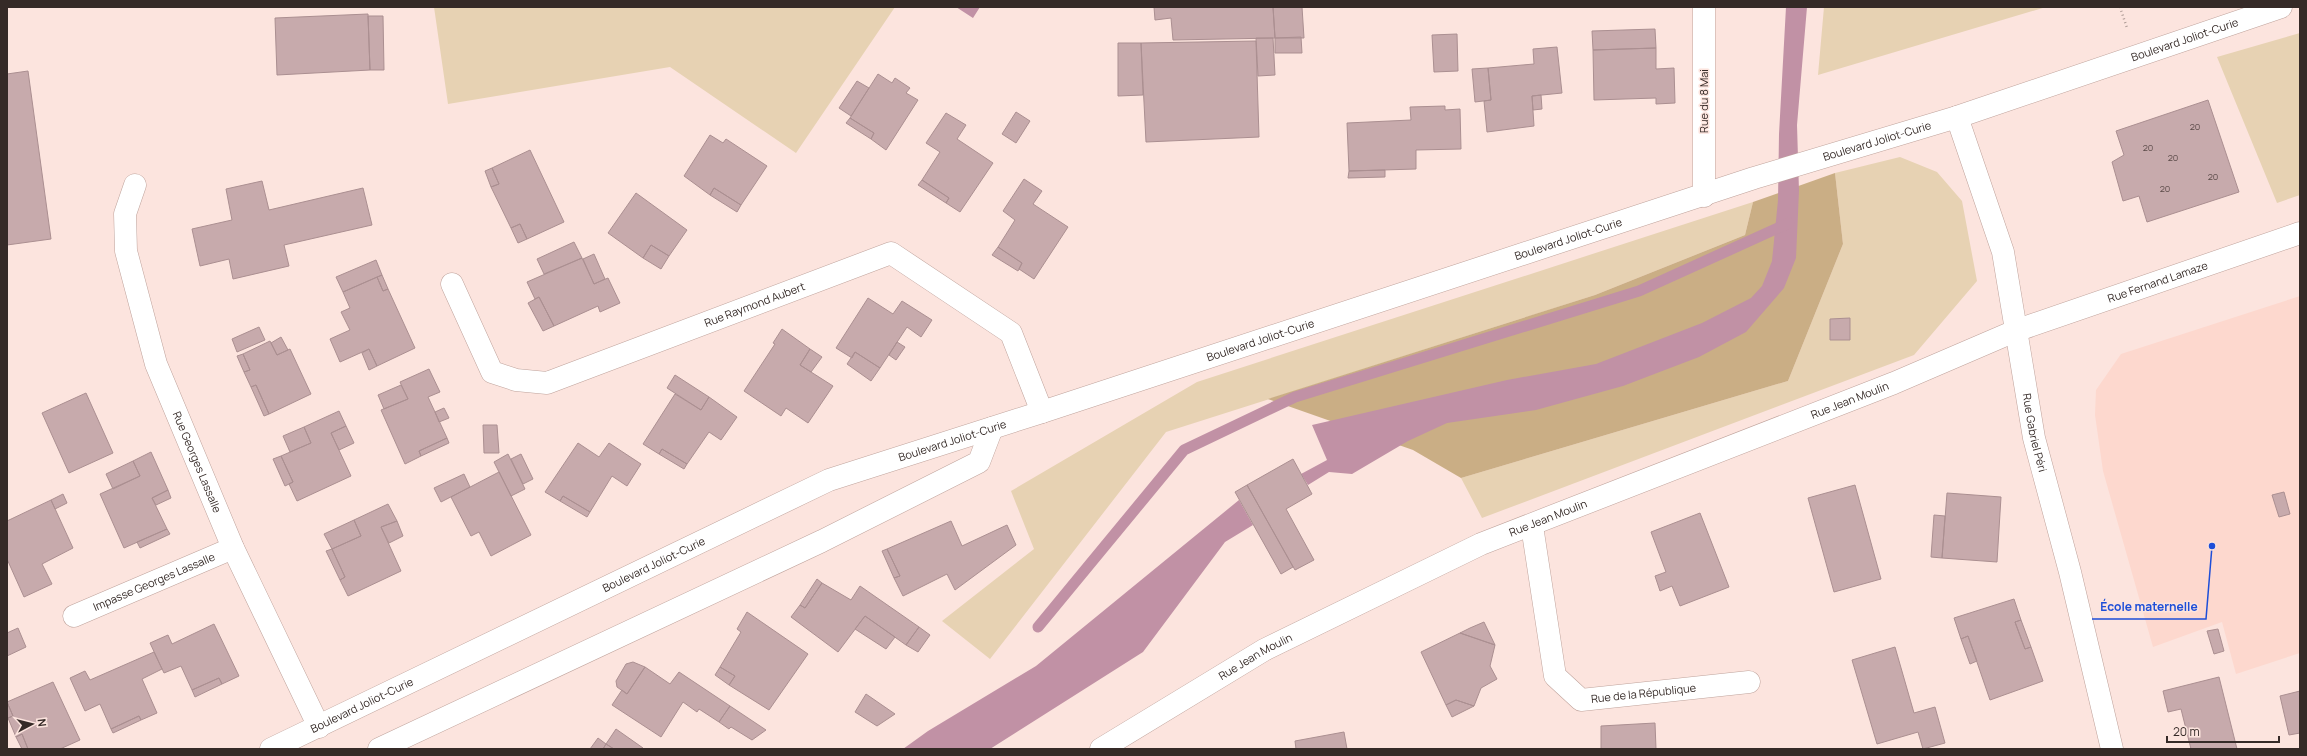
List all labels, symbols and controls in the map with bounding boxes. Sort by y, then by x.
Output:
street label: Boulevard Joliot-Curie [2129,14,2241,64]
street label: Rue du 8 Mai [1696,69,1711,133]
street label: Boulevard Joliot-Curie [1821,117,1933,164]
house number: 20 [2190,120,2200,133]
house number: 20 [2143,141,2153,154]
house number: 20 [2168,151,2178,164]
house number: 20 [2208,170,2218,183]
house number: 20 [2160,182,2170,195]
street label: Boulevard Joliot-Curie [1512,214,1624,263]
street label: Rue Fernand Lamaze [2105,257,2210,306]
street label: Rue Raymond Aubert [702,278,807,330]
street label: Boulevard Joliot-Curie [1205,315,1317,364]
street label: Rue Jean Moulin [1808,378,1891,422]
street label: Rue Gabriel Péri [2020,392,2051,473]
street label: Rue Georges Lassalle [170,409,226,515]
street label: Boulevard Joliot-Curie [896,416,1009,464]
street label: Rue Jean Moulin [1507,495,1589,539]
street label: Boulevard Joliot-Curie [600,533,708,595]
street label: Impasse Georges Lassalle [91,548,218,614]
callout: École maternelle [2092,595,2206,619]
text: École maternelle [2100,598,2198,615]
street label: Rue Jean Moulin [1215,629,1294,683]
street label: Boulevard Joliot-Curie [308,673,416,736]
street label: Rue de la République [1590,680,1697,706]
north arrow [12,704,52,744]
text: N [34,718,50,728]
scale bar [2167,718,2279,744]
text: 20 m [2173,723,2200,740]

